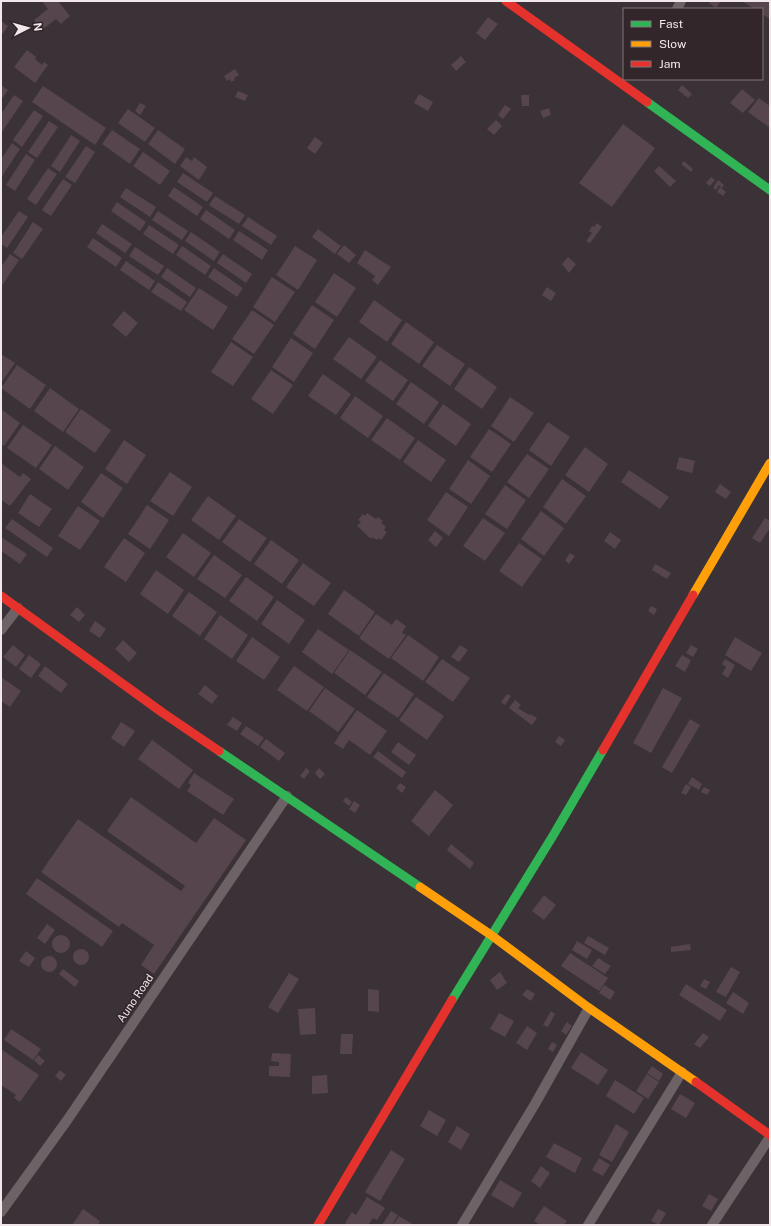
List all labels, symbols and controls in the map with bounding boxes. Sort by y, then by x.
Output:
north arrow [8,8,48,48]
legend [623,8,763,80]
text: Fast [659,17,684,31]
text: N [32,22,44,32]
text: Slow [659,37,687,51]
text: Jam [659,57,681,71]
street label: Auno Road [115,972,155,1024]

